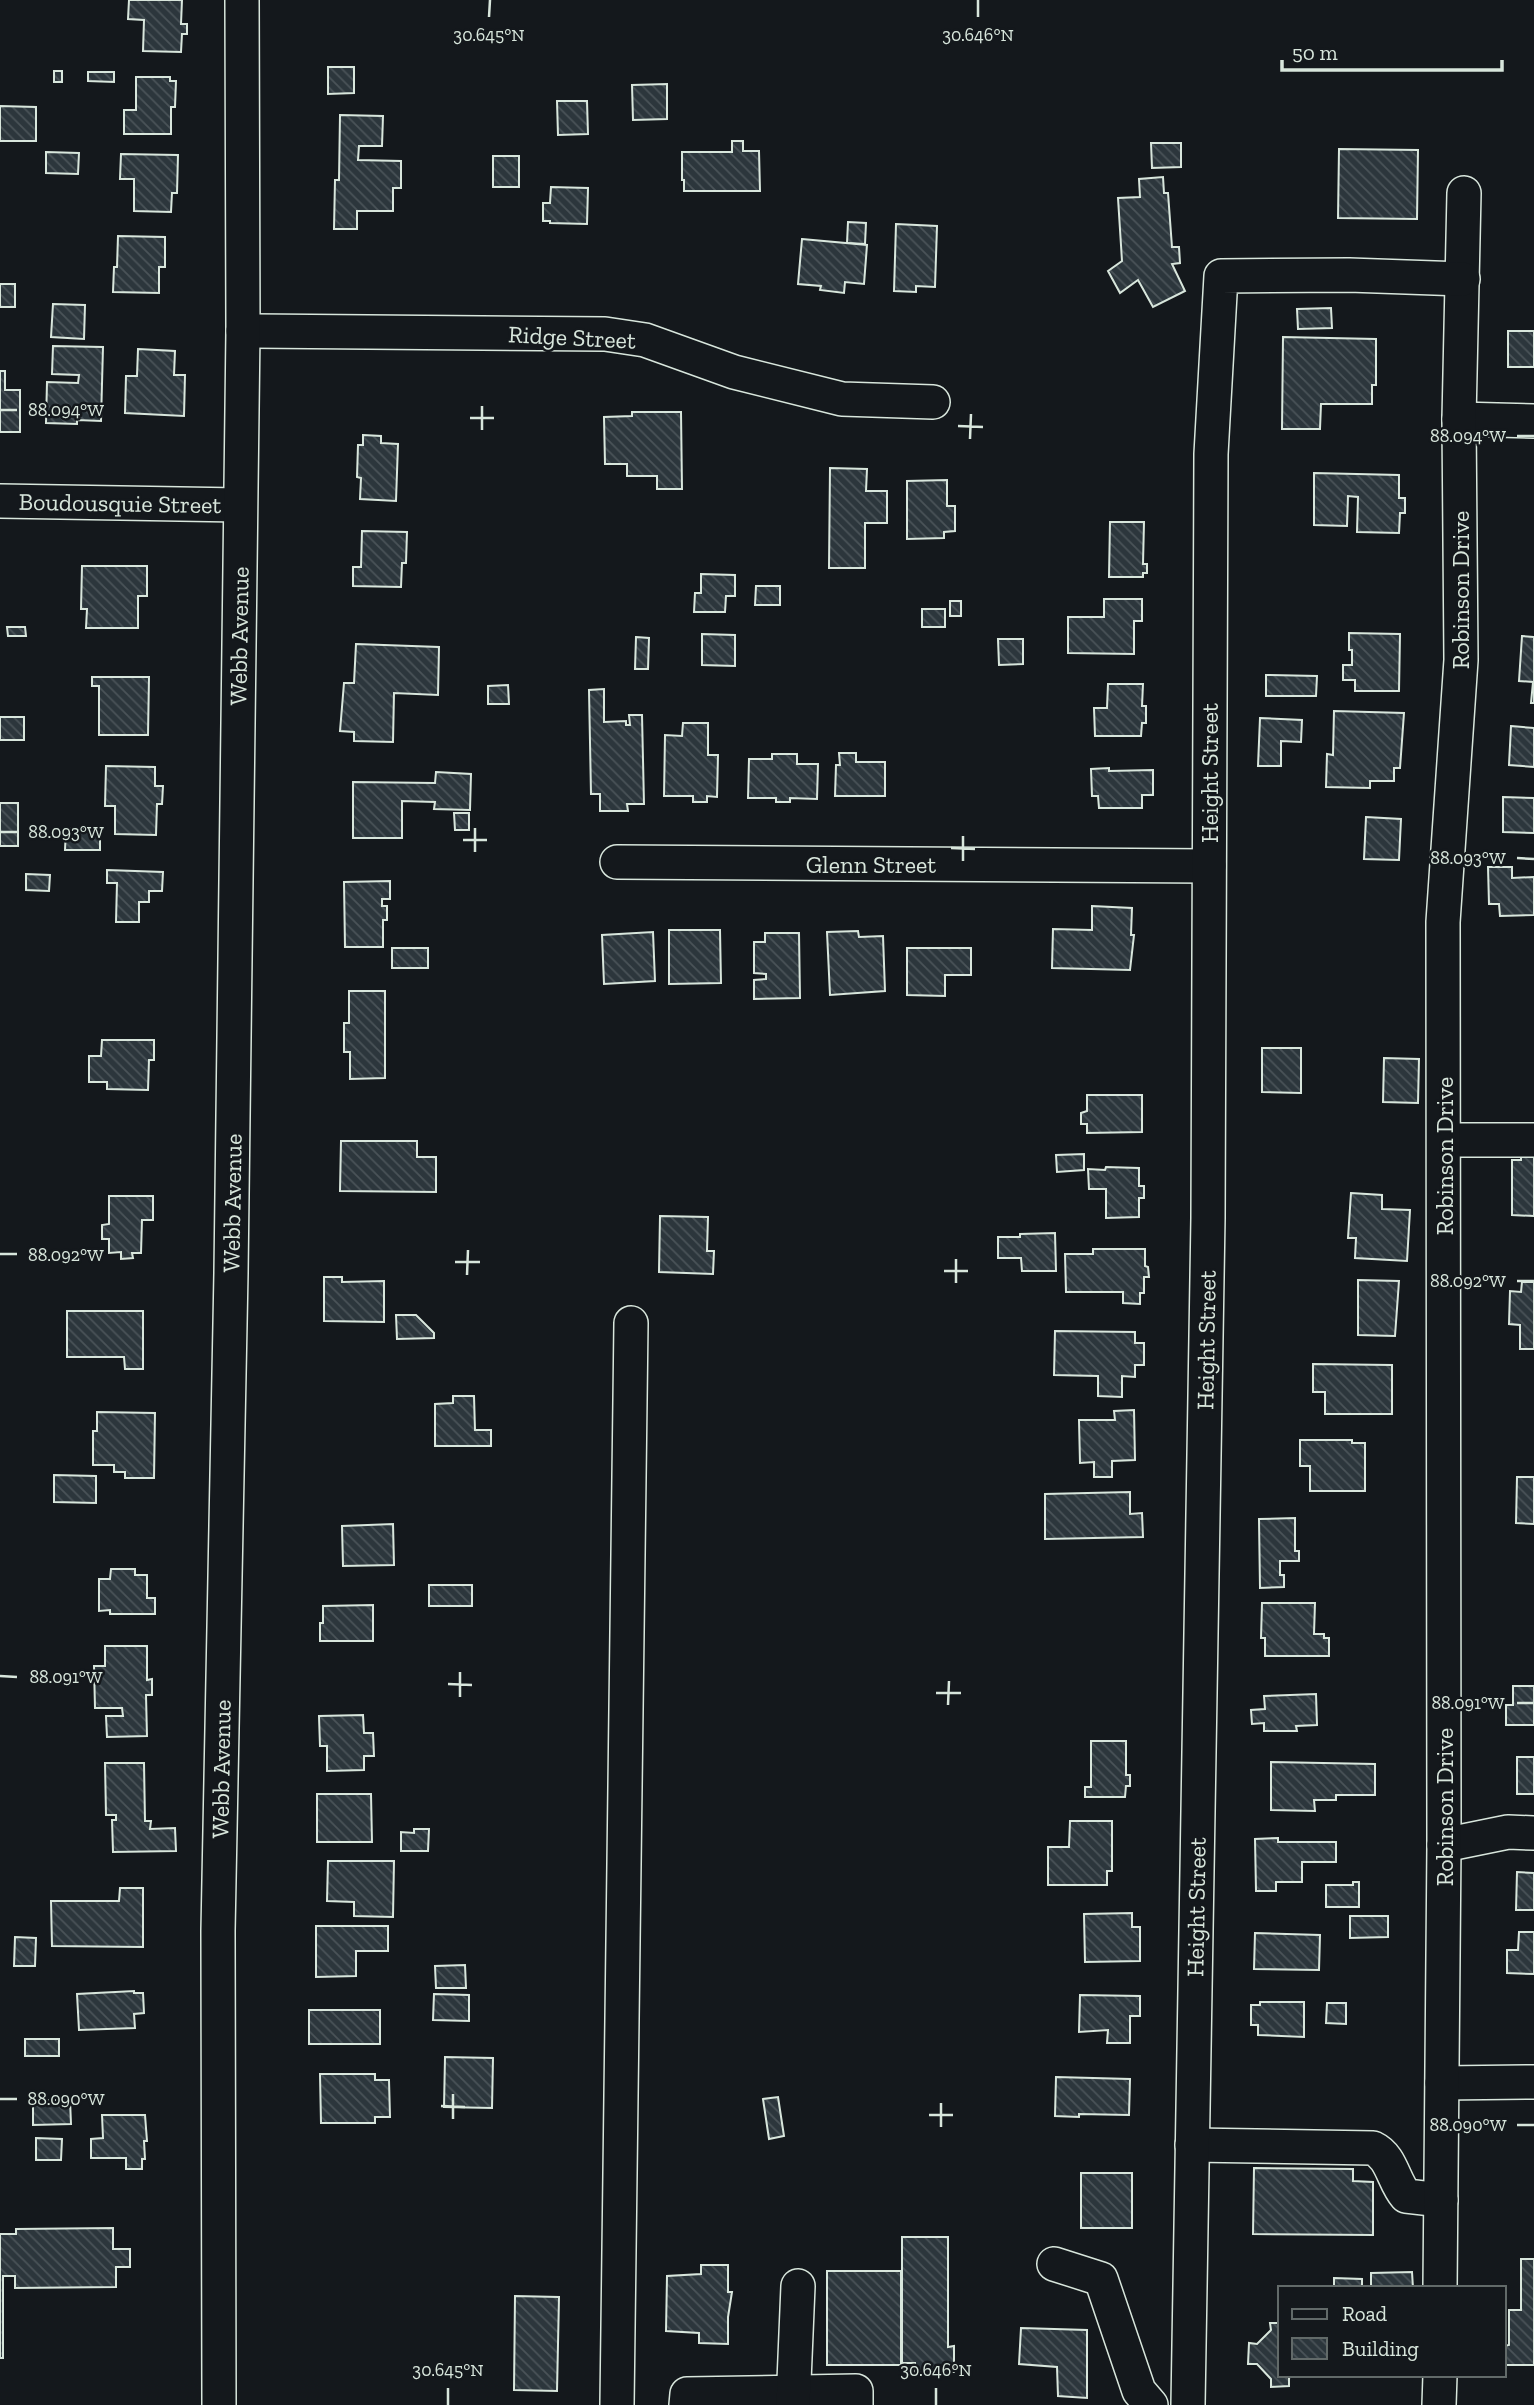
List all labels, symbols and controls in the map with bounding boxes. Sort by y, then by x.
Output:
text: 30.645°N [453,24,525,46]
text: 30.646°N [942,24,1014,46]
scale bar [1282,28,1502,72]
text: 50 m [1292,40,1338,65]
street label: Ridge Street [507,319,637,355]
text: 88.094°W [28,399,104,421]
text: 88.094°W [1430,425,1506,447]
street label: Boudousquie Street [18,487,222,519]
street label: Robinson Drive [1446,511,1475,669]
street label: Webb Avenue [223,566,255,706]
street label: Height Street [1195,703,1224,843]
text: 88.093°W [28,821,104,843]
text: 88.093°W [1430,847,1506,869]
street label: Glenn Street [806,850,936,879]
street label: Robinson Drive [1430,1077,1459,1235]
street label: Webb Avenue [216,1133,248,1273]
text: 88.092°W [28,1244,104,1266]
street label: Height Street [1190,1270,1222,1410]
text: 88.092°W [1430,1270,1506,1292]
text: 88.091°W [29,1666,103,1688]
text: 88.091°W [1431,1692,1505,1714]
street label: Webb Avenue [205,1699,237,1839]
street label: Robinson Drive [1430,1728,1459,1886]
street label: Height Street [1180,1837,1212,1977]
text: 88.090°W [28,2088,105,2110]
text: 88.090°W [1430,2114,1507,2136]
legend [1278,2286,1506,2377]
text: Road [1342,2301,1388,2326]
text: Building [1342,2336,1419,2361]
text: 30.645°N [412,2359,484,2381]
text: 30.646°N [900,2359,972,2381]

